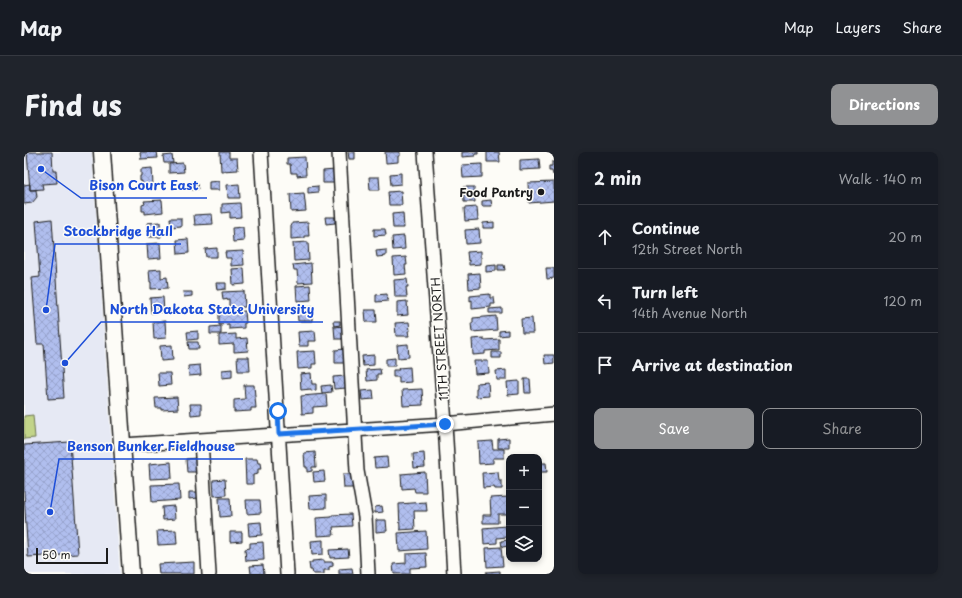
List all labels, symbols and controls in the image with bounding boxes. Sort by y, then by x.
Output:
text: Map [20,14,62,42]
text: Map [784,17,814,38]
text: Layers [836,17,881,38]
text: Share [903,17,942,38]
text: Find us [24,83,122,126]
button: Directions [831,84,938,125]
text: 2 min [594,165,641,191]
text: Walk · 140 m [839,169,922,188]
callout: Bison Court East [81,173,207,198]
text: Bison Court East [89,175,199,194]
place label: Food Pantry [459,183,533,201]
marker: Food Pantry [536,187,546,197]
text: Continue [632,216,700,239]
callout: Stockbridge Hall [55,219,181,244]
text: Stockbridge Hall [63,221,173,240]
icon: ahead [594,226,616,248]
text: 20 m [888,227,922,246]
text: 12th Street North [632,239,743,258]
street label: 11TH STREET NORTH [426,277,452,401]
text: Turn left [632,280,698,303]
icon: left [594,290,616,312]
text: 120 m [883,291,922,310]
callout: North Dakota State University [101,297,323,322]
text: North Dakota State University [110,299,314,318]
text: 14th Avenue North [632,303,747,322]
text: Arrive at destination [632,353,793,376]
icon: arrive [594,354,616,376]
route start [269,402,287,420]
button: Save [594,408,754,449]
button: Share [762,408,922,449]
route end [436,415,454,433]
callout: Benson Bunker Fieldhouse [59,434,243,459]
text: Benson Bunker Fieldhouse [67,436,235,455]
map controls [506,454,542,562]
button: + [506,454,542,490]
button: − [506,490,542,526]
button: layers [506,526,542,562]
scale bar [36,546,108,565]
text: 50 m [42,546,71,563]

